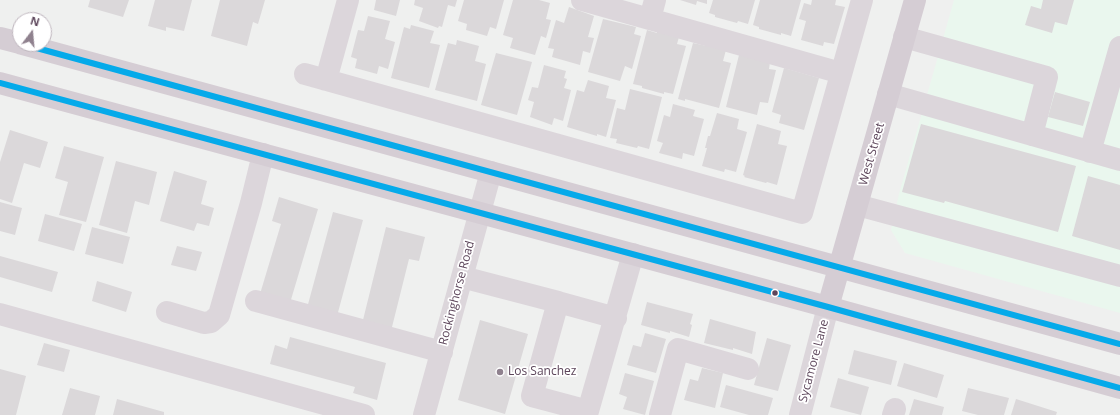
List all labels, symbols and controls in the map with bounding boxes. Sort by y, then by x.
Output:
north arrow [12,12,52,52]
text: N [29,12,42,29]
street label: West Street [856,121,888,187]
street label: Rockinghorse Road [436,239,478,347]
unlabelled marker [770,288,780,298]
street label: Sycamore Lane [796,318,832,404]
place label: Los Sanchez [508,365,576,379]
marker: Los Sanchez [495,367,505,377]

